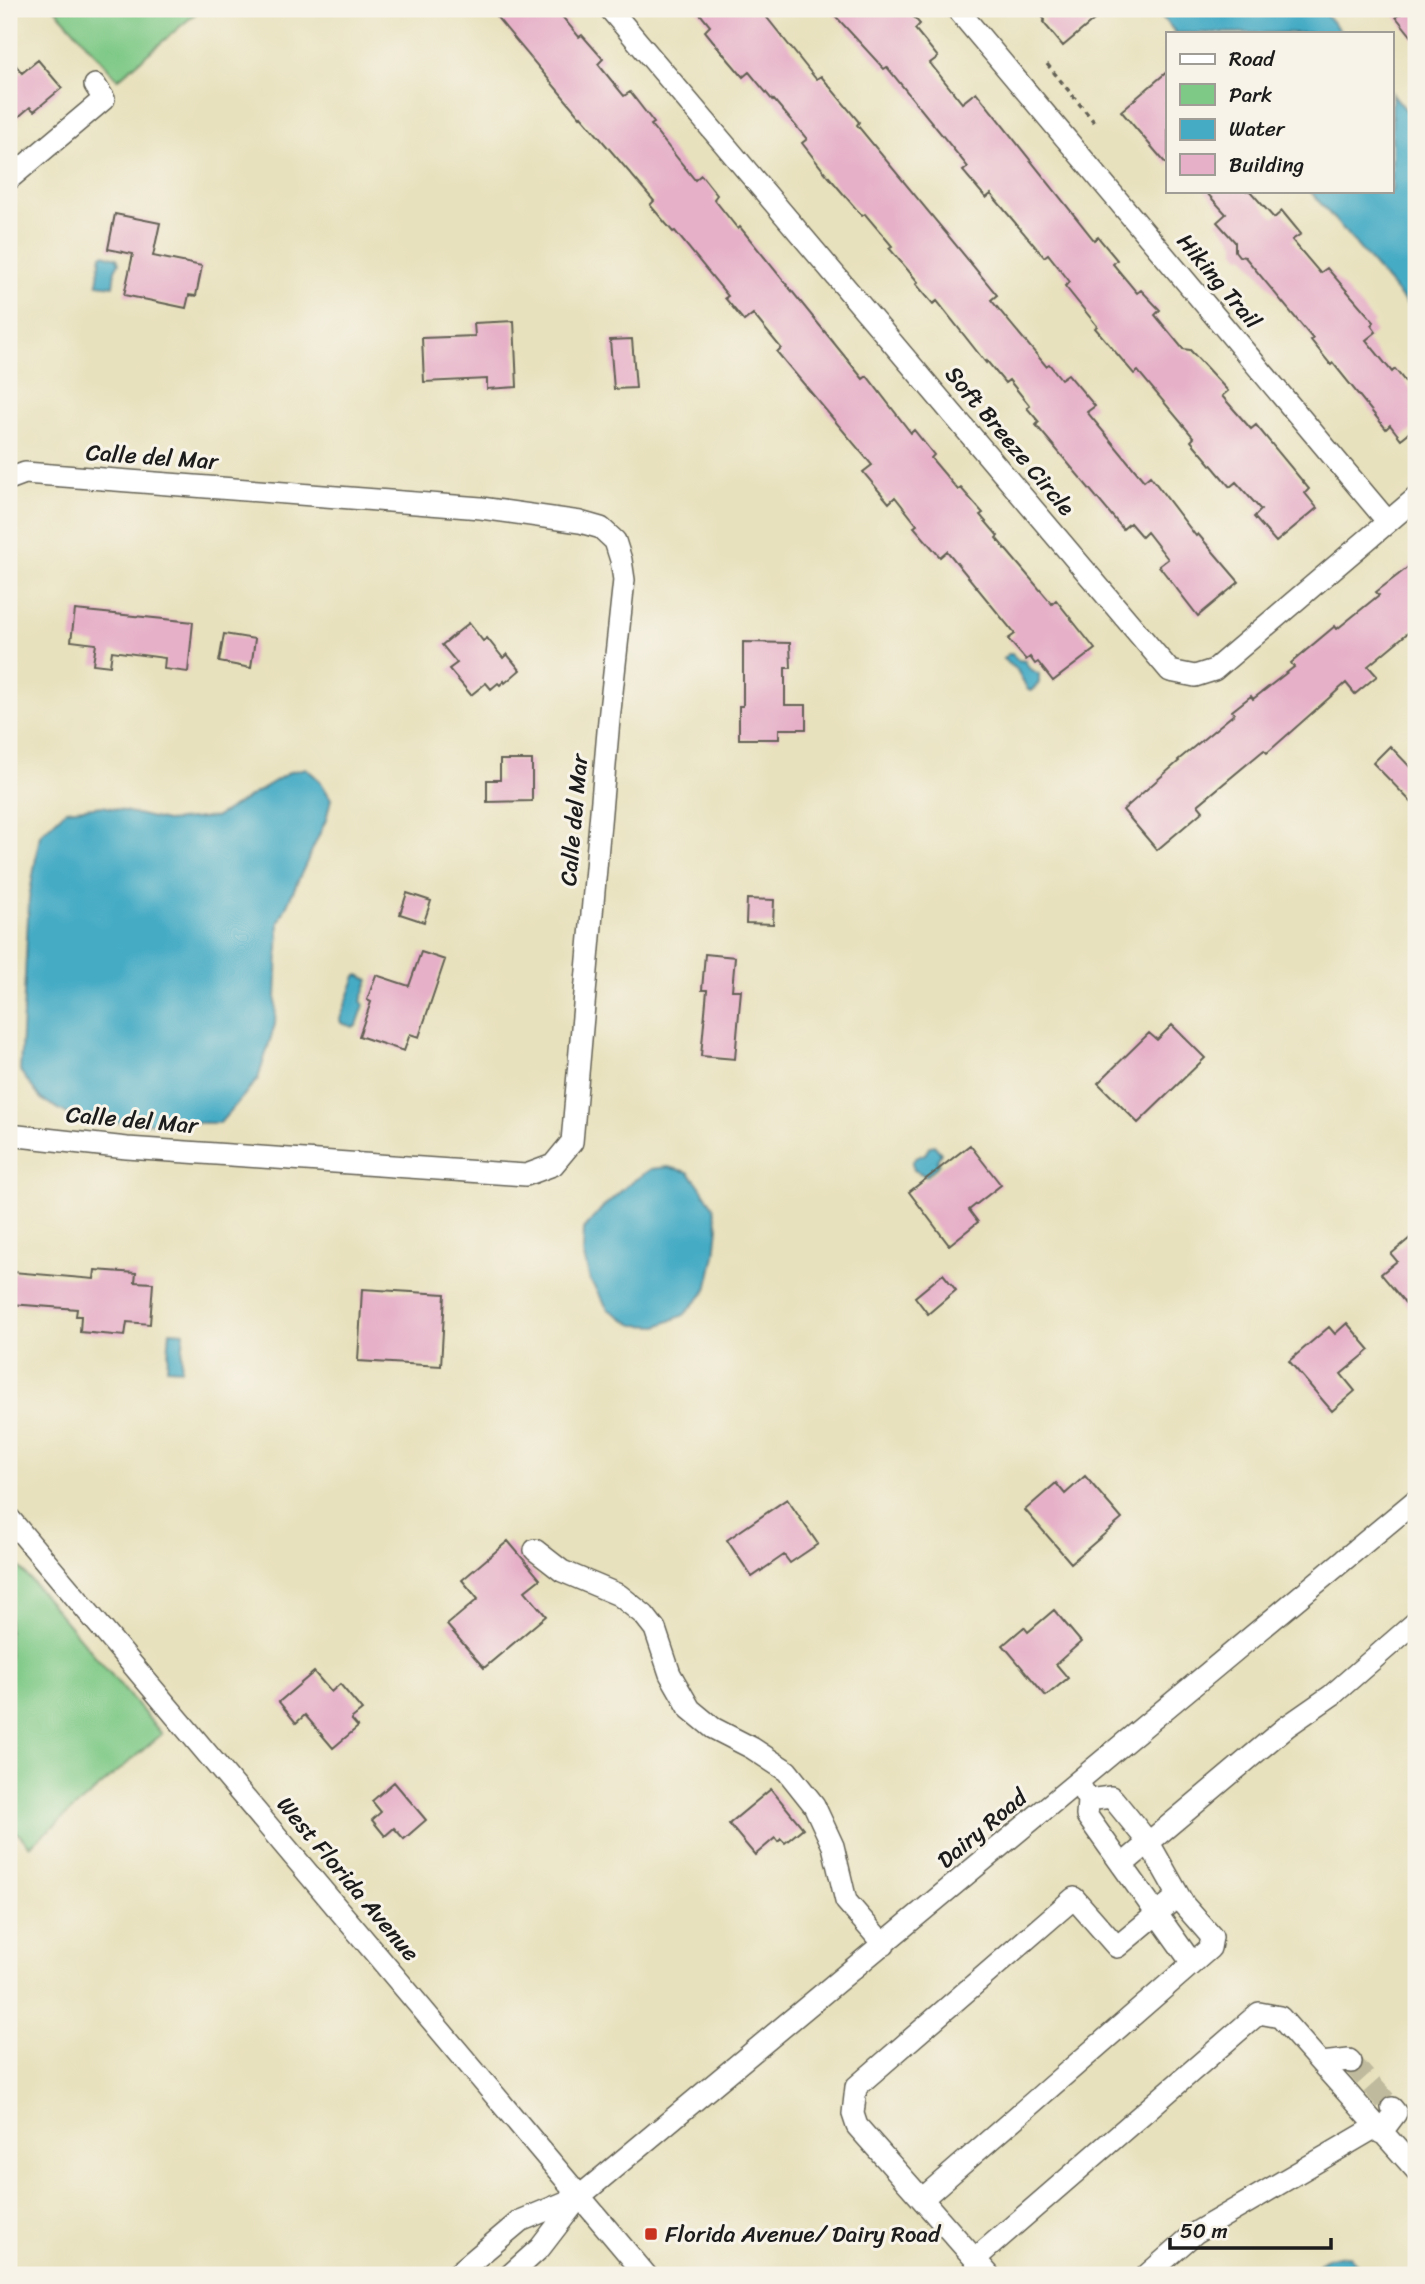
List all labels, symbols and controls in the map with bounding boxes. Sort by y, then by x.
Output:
legend [1166,32,1394,192]
text: Road [1229,40,1276,78]
text: Park [1229,76,1272,114]
text: Water [1229,110,1286,148]
text: Building [1229,146,1305,184]
street label: Hiking Trail [1166,223,1272,339]
street label: Soft Breeze Circle [934,356,1086,526]
street label: Calle del Mar [85,432,221,482]
street label: Calle del Mar [548,751,600,888]
street label: Calle del Mar [64,1094,201,1146]
street label: Dairy Road [927,1777,1038,1879]
street label: West Florida Avenue [266,1787,430,1971]
scale bar [1170,2207,1330,2251]
text: 50 m [1180,2212,1228,2250]
place label: Florida Avenue/ Dairy Road [665,2214,942,2255]
marker: Florida Avenue/ Dairy Road [643,2226,659,2242]

